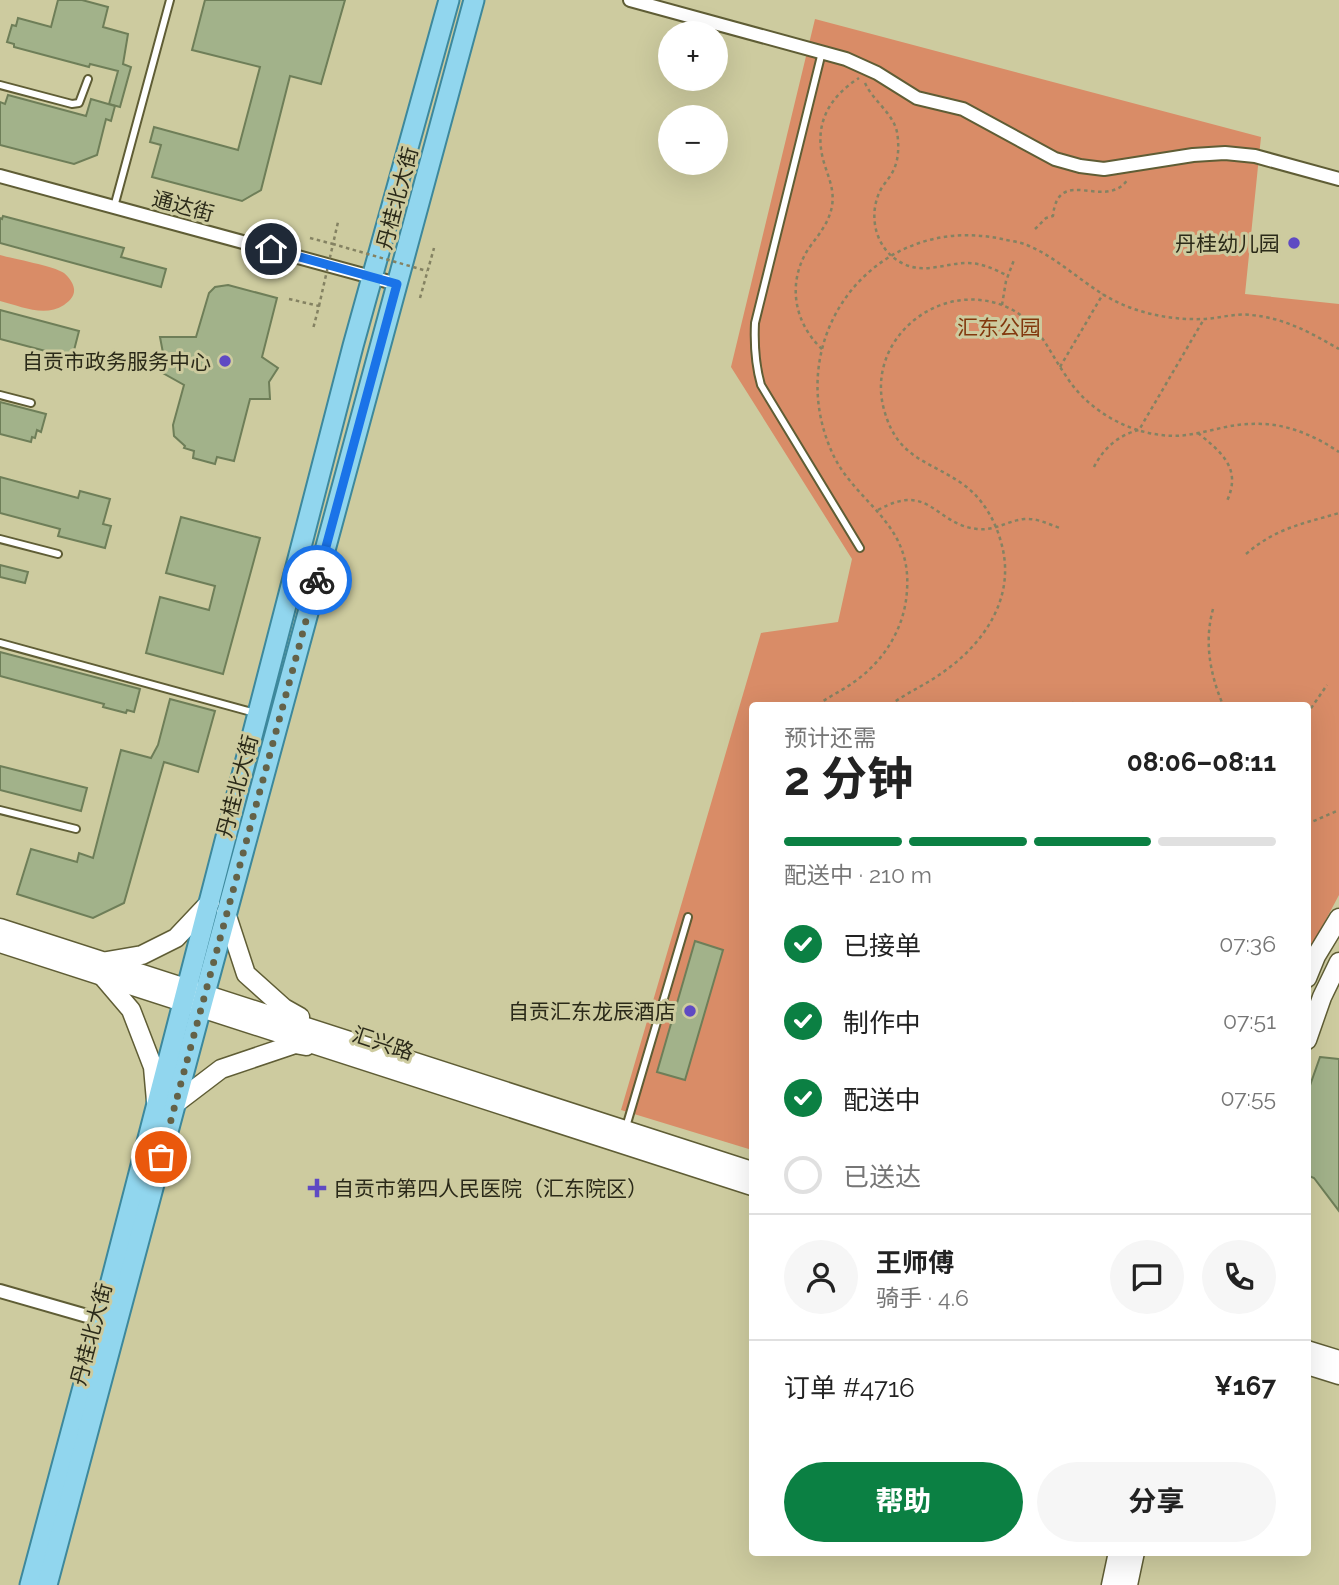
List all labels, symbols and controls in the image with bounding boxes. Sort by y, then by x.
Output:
map controls [658,21,728,175]
button: + [658,21,728,91]
button: − [658,105,728,175]
street label: 丹桂北大街 [371,144,423,252]
street label: 通达街 [149,186,217,226]
pin [241,219,301,279]
icon: home [252,230,290,268]
place label: 丹桂幼儿园 [1175,231,1280,256]
marker: 丹桂幼儿园 [1286,235,1302,251]
park label: 汇东公园 [957,315,1041,340]
place label: 自贡市政务服务中心 [22,349,211,374]
marker: 自贡市政务服务中心 [217,353,233,369]
courier [282,545,352,615]
icon: bike [298,561,336,599]
text: 预计还需 [784,724,876,751]
street label: 丹桂北大街 [211,732,263,840]
text: 08:06–08:11 [1127,747,1276,777]
text: 2 分钟 [784,752,913,806]
text: 配送中 · 210 m [784,861,932,888]
icon: check [784,925,822,963]
text: 07:36 [1219,930,1276,957]
text: 已接单 [843,931,921,961]
place label: 自贡汇东龙辰酒店 [508,999,676,1024]
icon: check [784,1002,822,1040]
marker: 自贡汇东龙辰酒店 [682,1003,698,1019]
text: 07:51 [1223,1007,1276,1034]
text: 制作中 [843,1008,921,1038]
street label: 汇兴路 [349,1021,417,1065]
icon: check [784,1079,822,1117]
text: 07:55 [1220,1084,1276,1111]
text: 配送中 [843,1085,921,1115]
pin [131,1127,191,1187]
icon: bag [142,1138,180,1176]
text: 已送达 [843,1162,921,1192]
place label: 自贡市第四人民医院（汇东院区） [333,1176,648,1201]
marker: 自贡市第四人民医院（汇东院区） [307,1178,327,1198]
button: person [784,1240,858,1314]
button: chat [1110,1240,1184,1314]
button: phone [1202,1240,1276,1314]
text: 王师傅 [876,1248,954,1278]
street label: 丹桂北大街 [65,1280,117,1388]
text: 骑手 · 4.6 [876,1284,969,1311]
text: ¥167 [1214,1371,1276,1401]
text: 订单 #4716 [784,1373,915,1403]
button: 帮助 [784,1462,1023,1542]
button: 分享 [1037,1462,1276,1542]

